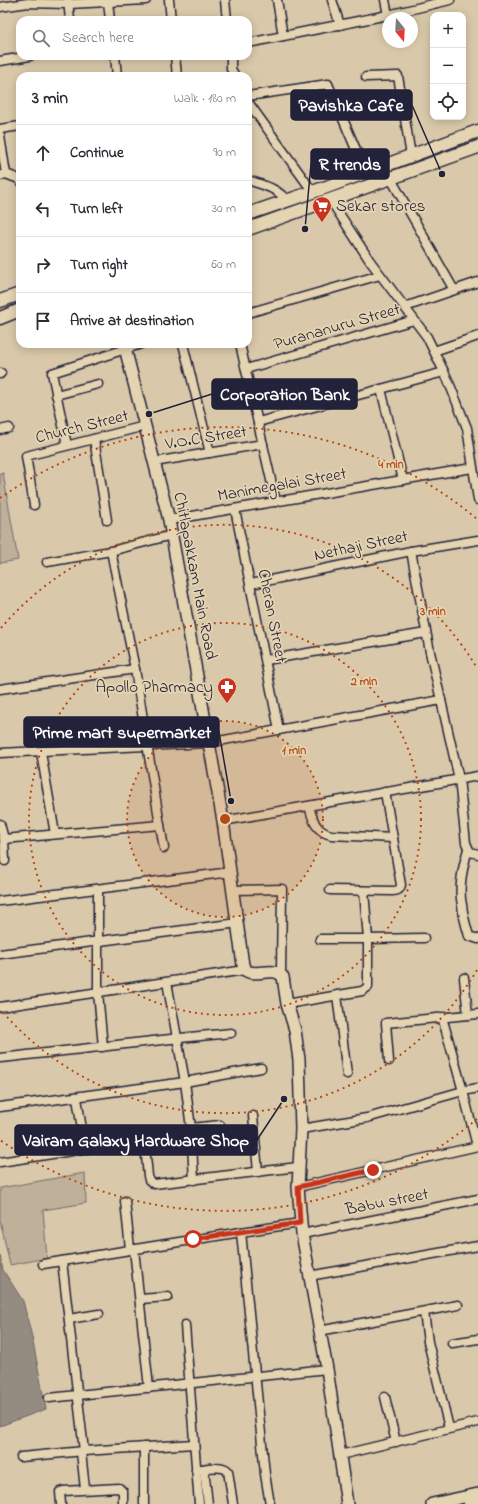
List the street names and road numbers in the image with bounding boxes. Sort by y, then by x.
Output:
street label: Purananuru Street [271,297,403,357]
street label: Church Street [33,403,131,451]
street label: V.O.C Street [162,419,249,457]
street label: Manimegalai Street [215,461,349,511]
street label: Chitlapakkam Main Road [166,490,224,662]
street label: Nethaji Street [312,524,411,568]
street label: Cheran Street [251,567,293,665]
street label: Babu street [342,1182,431,1222]

